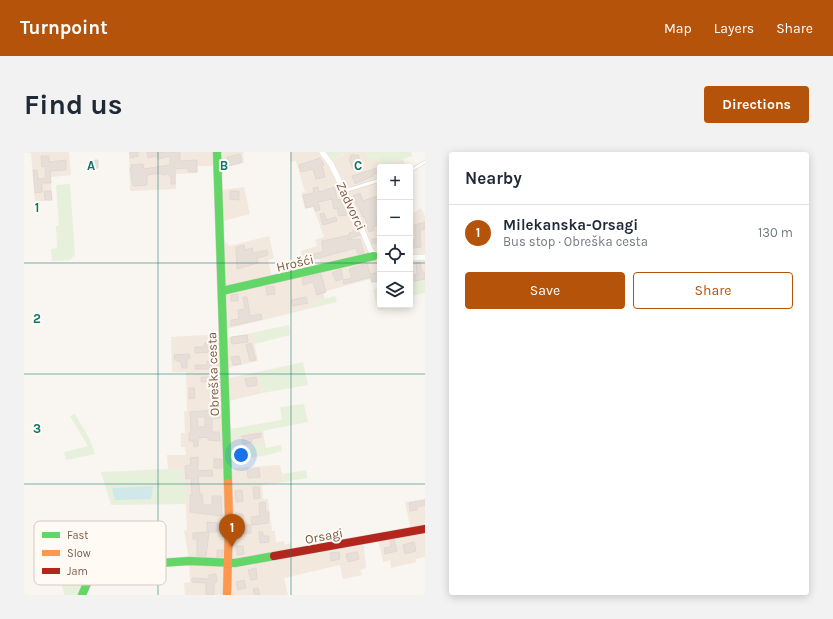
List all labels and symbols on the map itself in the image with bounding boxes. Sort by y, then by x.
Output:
text: A [87,158,95,173]
text: B [220,158,228,173]
text: C [354,158,362,173]
street label: Zadvorci [333,180,369,232]
text: 1 [35,200,39,215]
street label: Hrošći [275,251,315,275]
text: 2 [33,311,41,326]
street label: Obreška cesta [204,332,222,416]
text: 3 [33,421,41,436]
your location [231,445,251,465]
pin: 1 [219,514,245,547]
legend [34,521,166,585]
street label: Orsagi [304,525,344,547]
text: Fast [67,529,88,542]
text: Slow [67,547,91,560]
text: Jam [67,565,88,578]

